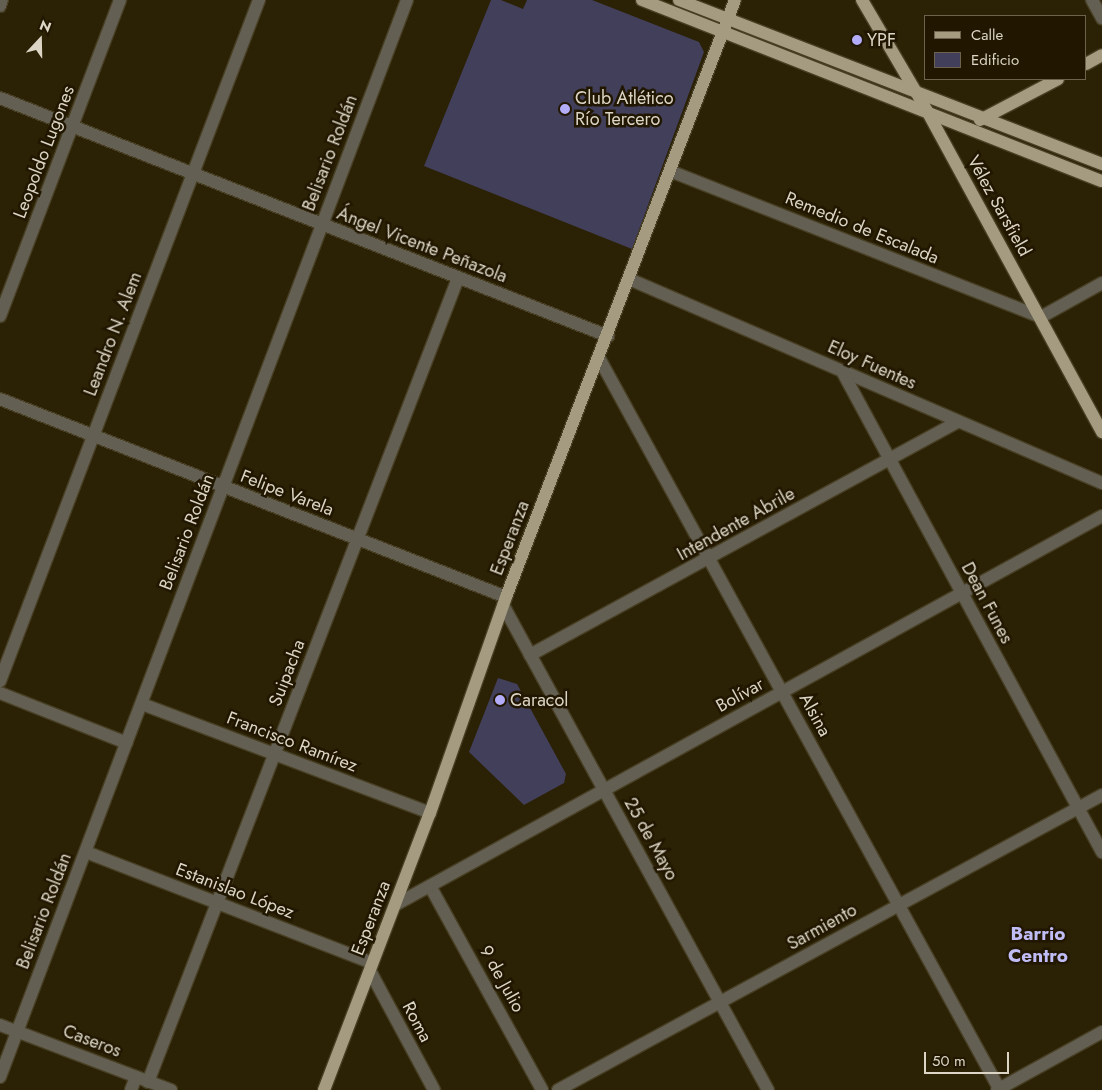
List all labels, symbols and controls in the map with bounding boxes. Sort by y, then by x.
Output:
north arrow [15,15,65,65]
text: N [37,15,54,37]
legend [924,15,1087,80]
text: Calle [971,24,1003,46]
place label: YPF [867,29,896,51]
marker: YPF [851,34,863,46]
text: Edificio [971,49,1019,71]
street label: Leopoldo Lugones [9,83,79,221]
place label: Club Atlético Río Tercero [575,88,674,130]
street label: Belisario Roldán [298,92,362,214]
marker: Club Atlético Río Tercero [559,103,571,115]
street label: Vélez Sarsfield [962,152,1036,260]
street label: Remedio de Escalada [782,187,942,269]
street label: Ángel Vicente Peñazola [334,203,510,287]
street label: Leandro N. Alem [79,269,147,399]
street label: Eloy Fuentes [824,336,920,394]
street label: Felipe Varela [237,465,337,521]
street label: Belisario Roldán [155,471,219,593]
street label: Intendente Abrile [673,483,799,565]
street label: Esperanza [486,498,534,578]
street label: Dean Funes [957,559,1017,647]
street label: Suipacha [264,637,310,709]
street label: Bolívar [712,673,768,717]
place label: Caracol [510,689,568,711]
street label: Alsina [794,690,836,740]
marker: Caracol [494,694,506,706]
street label: Francisco Ramírez [224,707,360,777]
street label: 25 de Mayo [619,794,683,884]
street label: Belisario Roldán [12,850,76,972]
street label: Estanislao López [173,859,297,923]
street label: Esperanza [347,878,395,958]
street label: Sarmiento [783,899,861,955]
district label: Barrio Centro [1008,923,1068,967]
street label: 9 de Julio [475,942,529,1016]
street label: Roma [397,998,437,1046]
street label: Caseros [60,1020,124,1062]
scale bar [927,1042,1012,1074]
text: 50 m [932,1050,966,1072]

